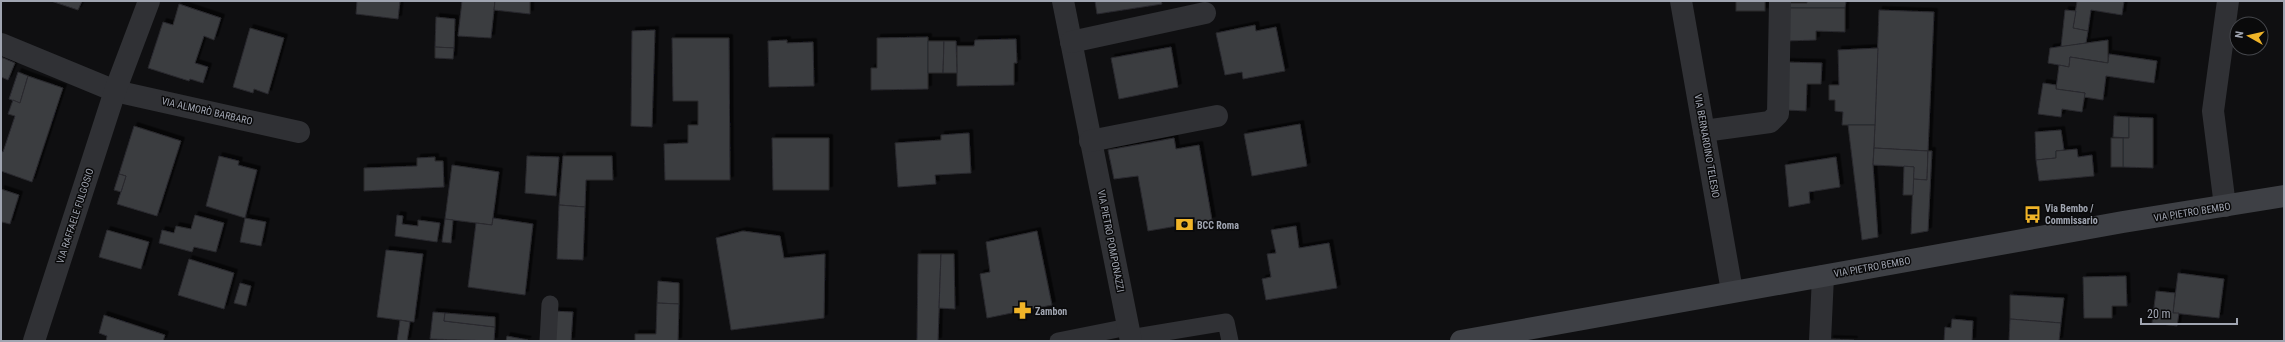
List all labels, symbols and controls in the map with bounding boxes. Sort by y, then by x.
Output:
north arrow [2229,16,2269,56]
text: N [2233,30,2247,39]
street label: VIA BERNARDINO TELESIO [1692,93,1722,199]
street label: VIA ALMORÒ BARBARO [160,94,254,127]
street label: VIA RAFFAELE FULGOSIO [54,167,96,265]
street label: VIA PIETRO POMPONAZZI [1096,189,1126,293]
street label: VIA PIETRO BEMBO [2153,200,2231,224]
place label: Via Bembo / Commissario [2045,203,2098,226]
bus stop icon: Via Bembo / Commissario [2022,204,2042,224]
bank icon: BCC Roma [1174,215,1194,235]
place label: BCC Roma [1197,220,1239,231]
street label: VIA PIETRO BEMBO [1833,255,1911,279]
scale bar [2141,300,2237,326]
pharmacy icon: Zambon [1012,301,1032,321]
place label: Zambon [1035,306,1067,317]
text: 20 m [2147,307,2171,321]

